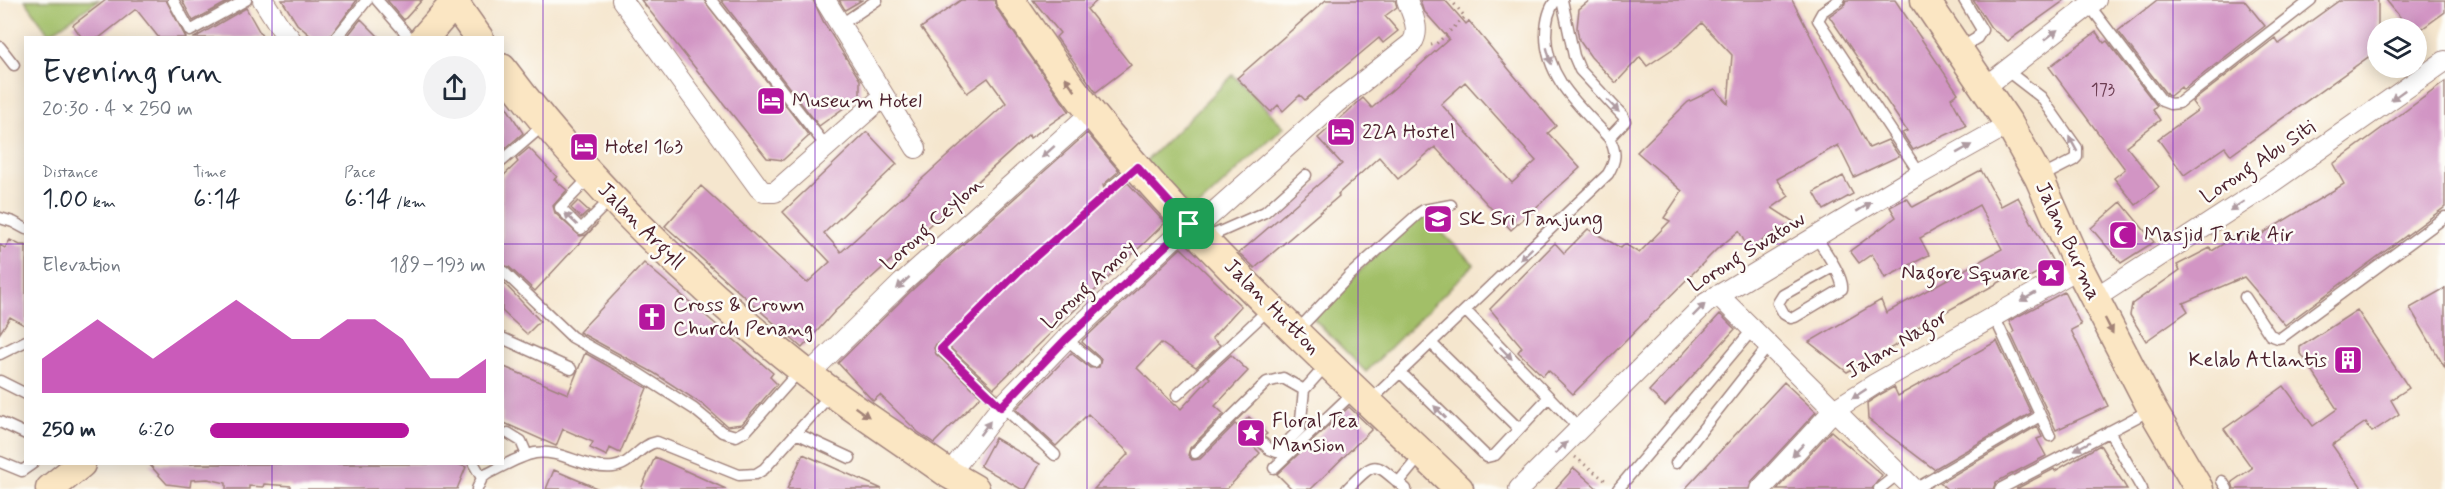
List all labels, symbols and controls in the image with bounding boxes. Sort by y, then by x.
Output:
map controls [2367,18,2427,78]
button: layers [2367,18,2427,78]
one-way arrow [2043,30,2058,42]
one-way arrow [1544,46,1554,65]
text: Evening run [42,51,222,95]
button: share [423,56,486,119]
one-way arrow [1064,76,1076,92]
house number: 173 [2091,78,2115,102]
hotel icon: Museum Hotel [755,85,787,117]
place label: Museum Hotel [792,87,922,115]
one-way arrow [2391,89,2406,101]
text: 20:30 · 4 × 250 m [42,96,193,123]
one-way arrow [1606,98,1620,112]
street label: Lorong Abu Siti [2195,113,2322,212]
hotel icon: 22A Hostel [1325,116,1357,148]
place label: 22A Hostel [1362,118,1455,146]
hotel icon: Hotel 163 [568,131,600,163]
place label: Hotel 163 [605,133,683,161]
one-way arrow [2068,135,2078,152]
one-way arrow [1956,144,1973,154]
one-way arrow [1041,145,1056,158]
text: Distance [42,162,98,183]
text: Time [193,162,227,183]
text: Pace [344,162,376,183]
street label: Lorong Ceylon [875,170,991,279]
street label: Jalan Argyll [590,176,691,277]
street label: Jalan Burma [2028,177,2108,305]
text: 1.00 [42,183,88,217]
text: 6:14 [193,183,241,217]
text: 6:14 [344,183,392,217]
text: km [88,192,116,213]
text: /km [392,192,426,213]
pin [1163,198,1214,249]
one-way arrow [2230,200,2246,212]
one-way arrow [1856,202,1872,213]
school or university icon: SK Sri Tanjung [1422,203,1454,235]
place label: SK Sri Tanjung [1459,205,1603,234]
street label: Lorong Swatow [1683,205,1812,301]
icon: arrive [1172,207,1205,240]
one-way arrow [565,213,579,227]
mosque icon: Masjid Tarik Air [2107,219,2139,251]
place label: Masjid Tarik Air [2144,221,2294,249]
street label: Lorong Amoy [1036,234,1144,338]
one-way arrow [1519,246,1533,260]
text: Elevation [42,252,121,279]
text: 189–193 m [390,252,486,279]
street label: Jalan Hutton [1218,253,1326,361]
place icon: Nagore Square [2035,257,2067,289]
place label: Nagore Square [1901,259,2030,289]
one-way arrow [896,275,910,289]
place label: Cross & Crown Church Penang [673,291,813,343]
one-way arrow [2019,292,2036,302]
church icon: Cross & Crown Church Penang [636,301,668,333]
street label: Jalan Nagor [1841,302,1955,387]
one-way arrow [1691,304,1705,318]
one-way arrow [2105,317,2114,334]
building icon: Kelab Atlantis [2332,344,2364,376]
one-way arrow [1499,346,1513,360]
place label: Kelab Atlantis [2189,346,2327,374]
one-way arrow [1851,389,1867,400]
one-way arrow [1433,405,1447,419]
one-way arrow [853,406,869,418]
place label: Floral Tea Mansion [1272,407,1359,459]
text: 250 m [42,417,96,444]
text: 6:20 [138,417,175,444]
place icon: Floral Tea Mansion [1235,417,1267,449]
one-way arrow [978,420,990,435]
one-way arrow [1553,441,1567,455]
one-way arrow [2073,441,2090,451]
one-way arrow [1791,442,1805,457]

